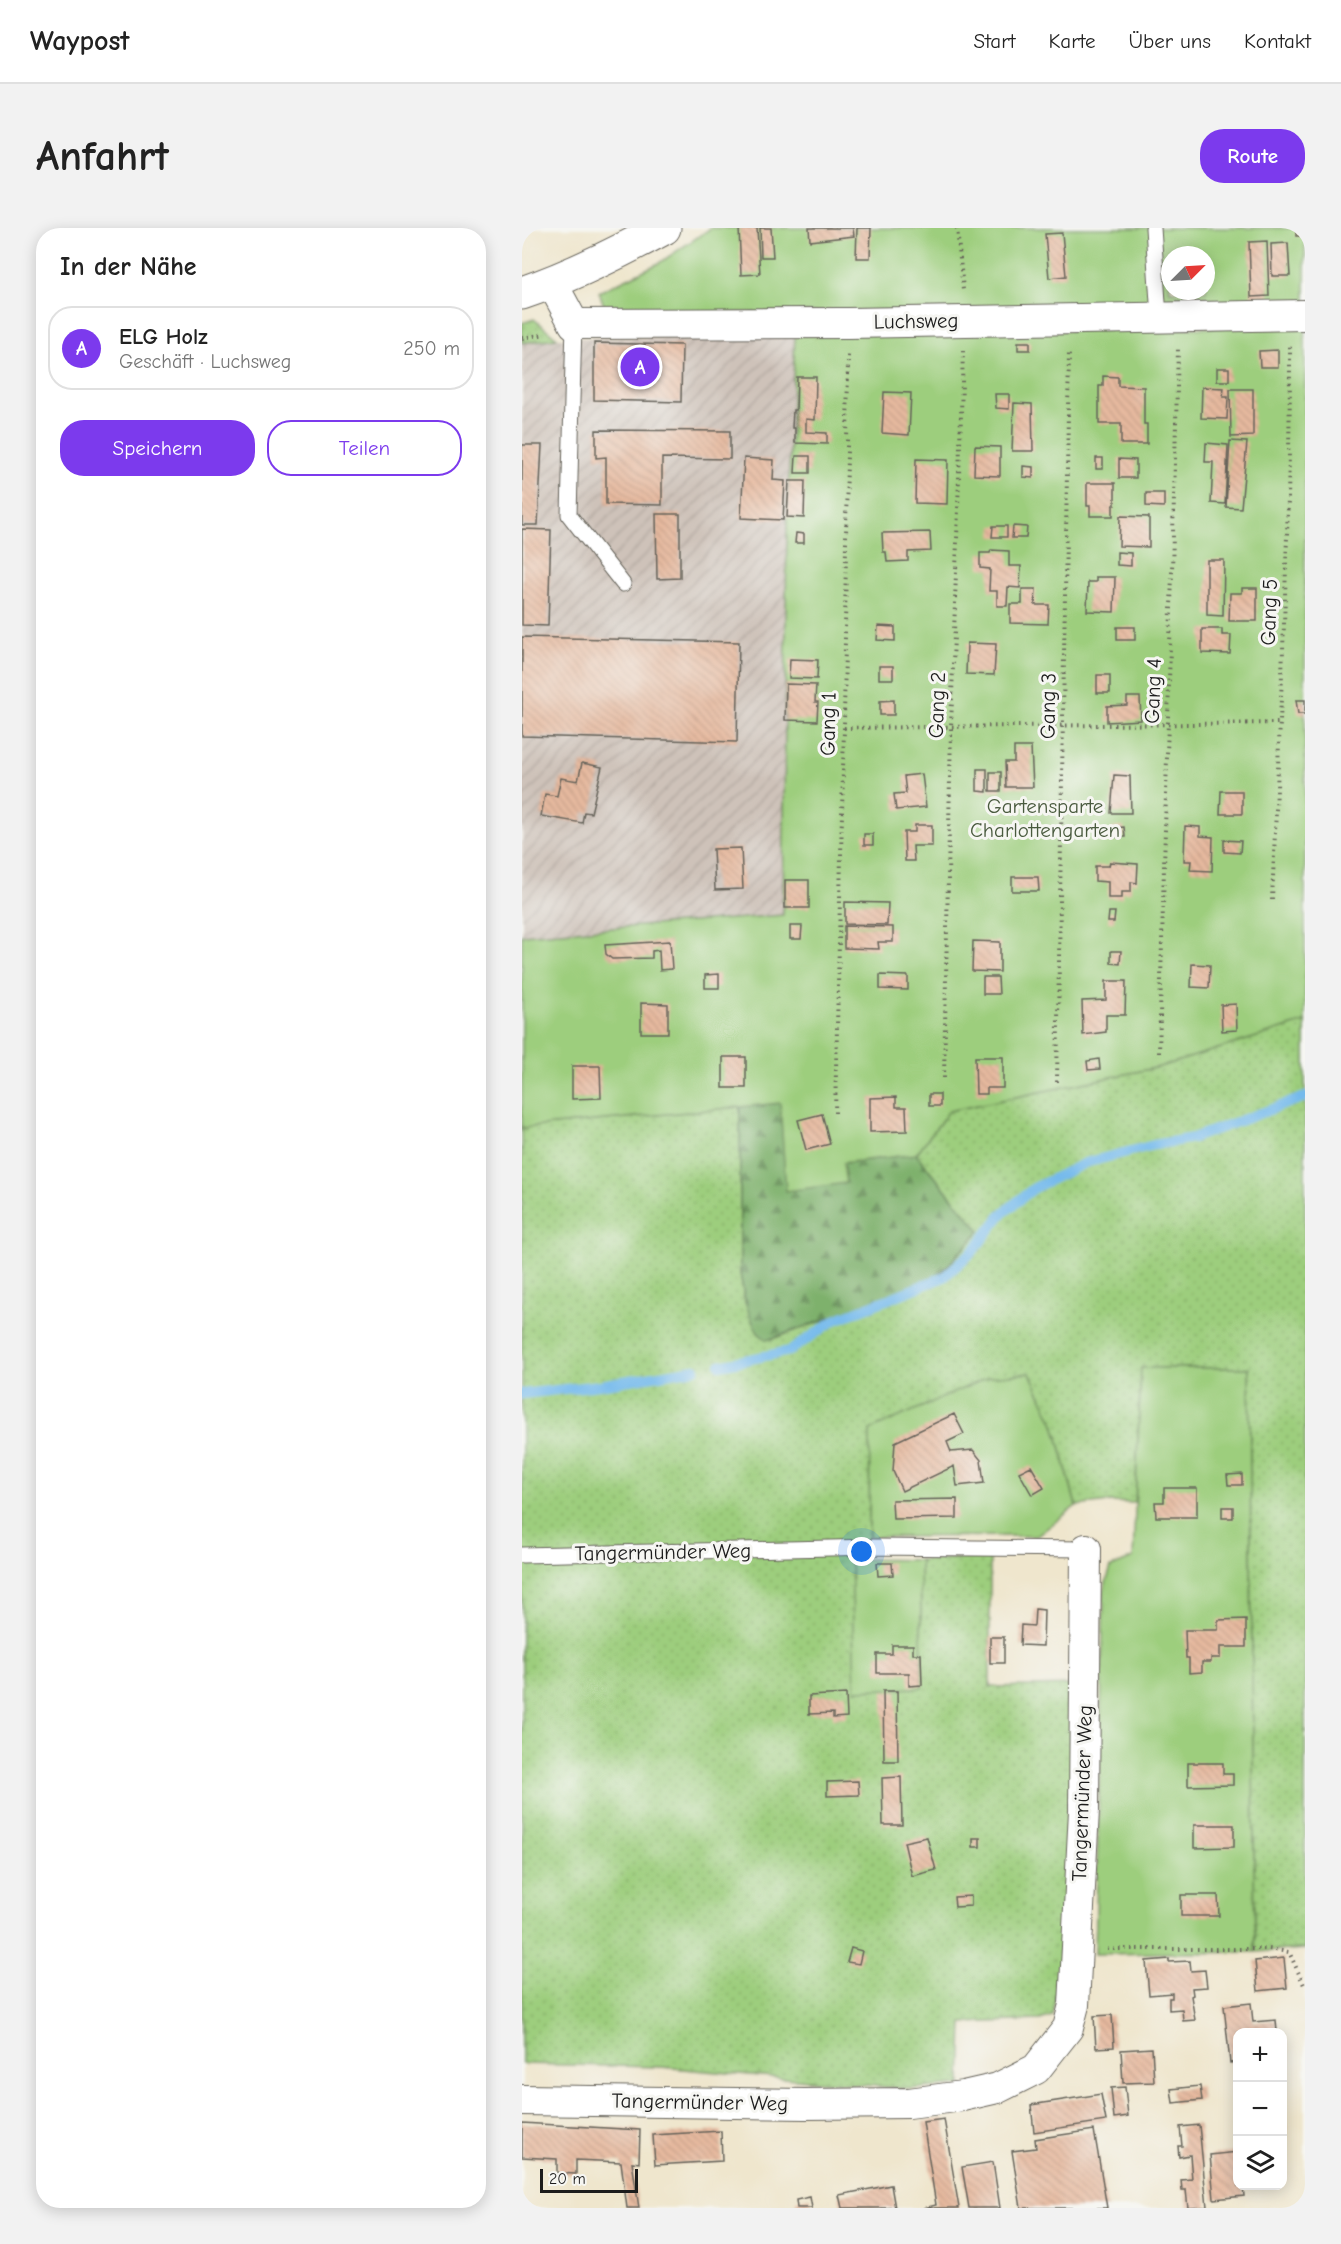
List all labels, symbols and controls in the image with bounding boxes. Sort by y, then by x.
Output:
text: Waypost [30,25,130,57]
text: Start [973,29,1016,53]
text: Karte [1049,29,1095,53]
text: Über uns [1128,29,1211,53]
text: Kontakt [1244,29,1311,53]
button: Route [1200,129,1305,183]
text: Anfahrt [36,132,169,181]
north arrow [1161,246,1215,300]
text: In der Nähe [60,252,197,282]
street label: Luchsweg [873,308,959,334]
text: ELG Holz [119,324,208,350]
text: A [76,337,87,360]
text: 250 m [403,337,460,360]
pin: A [620,344,660,390]
text: Geschäft · Luchsweg [119,350,291,373]
button: Speichern [60,420,255,476]
button: Teilen [267,420,462,476]
street label: Gang 5 [1256,578,1282,646]
street label: Gang 4 [1140,658,1166,724]
street label: Gang 2 [924,671,950,739]
street label: Gang 3 [1035,673,1061,739]
street label: Gang 1 [815,692,841,756]
park label: Gartensparte Charlottengarten [970,794,1120,842]
your location [847,1537,876,1566]
street label: Tangermünder Weg [575,1538,751,1566]
street label: Tangermünder Weg [1067,1704,1097,1882]
map controls [1233,2028,1287,2190]
button: + [1233,2028,1287,2082]
button: − [1233,2082,1287,2136]
street label: Tangermünder Weg [612,2088,788,2116]
button: layers [1233,2136,1287,2190]
scale bar [540,2166,638,2194]
text: 20 m [549,2170,586,2188]

